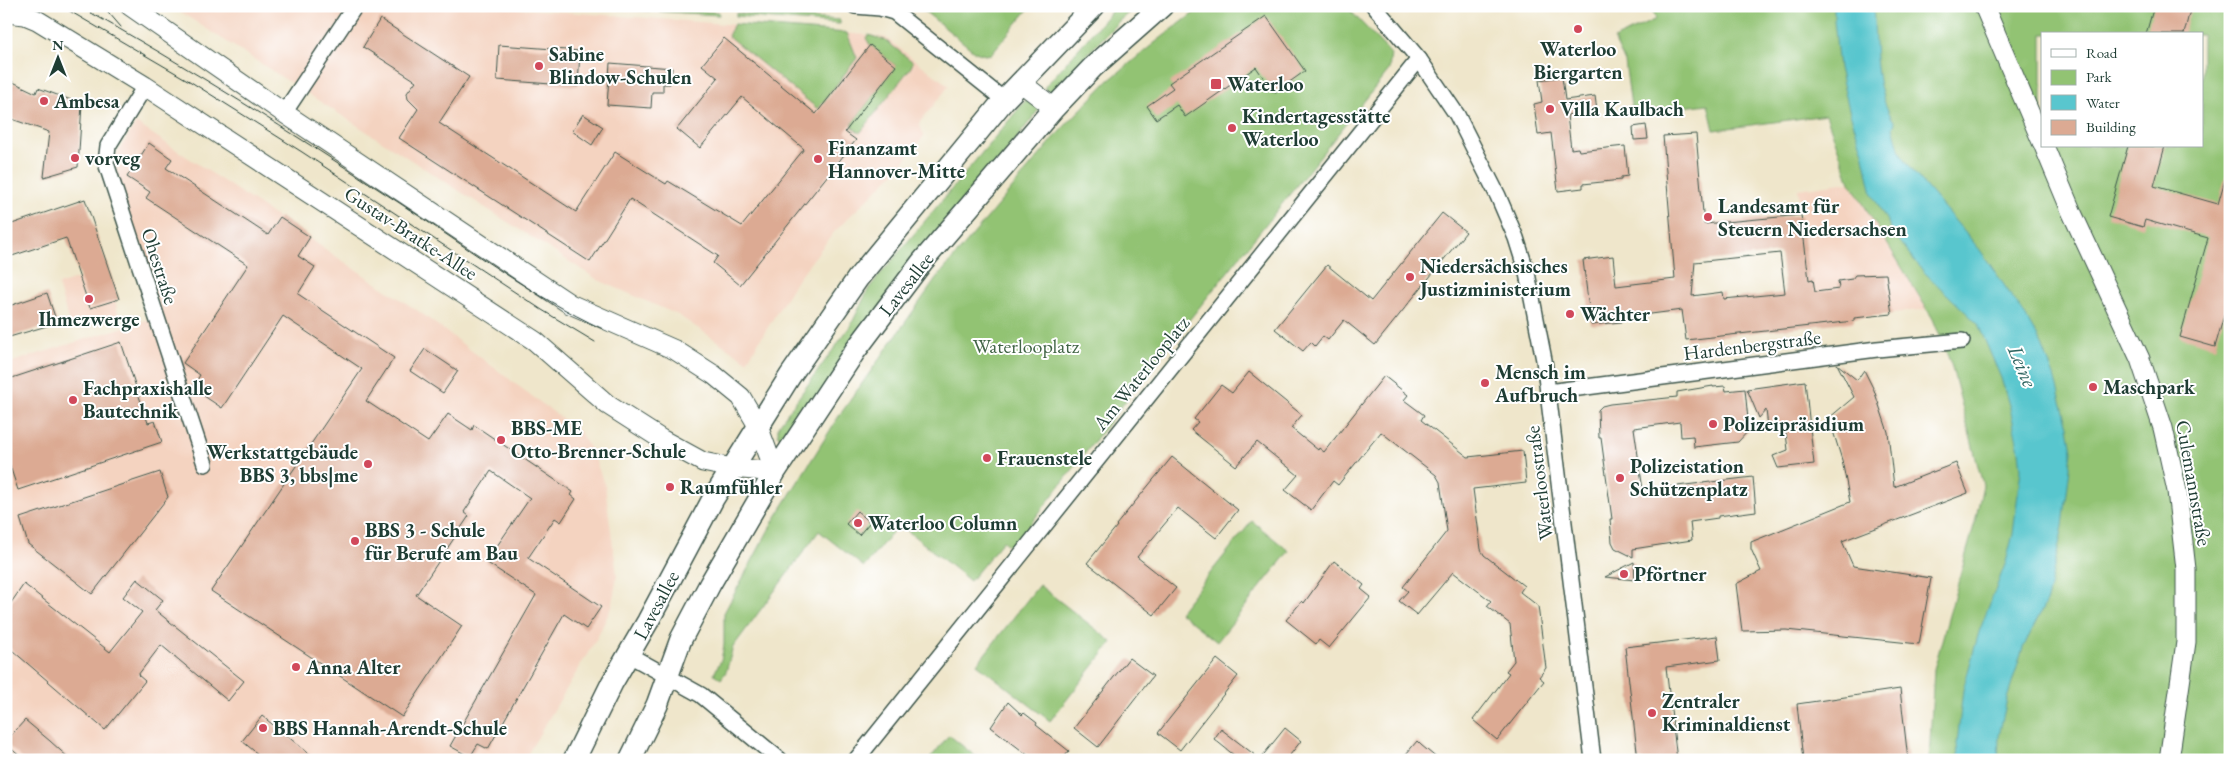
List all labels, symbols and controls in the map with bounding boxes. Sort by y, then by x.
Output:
marker: Waterloo Biergarten [1572,23,1584,35]
north arrow [32,32,82,82]
legend [2041,32,2204,148]
text: N [52,36,64,54]
place label: Waterloo Biergarten [1533,36,1623,85]
place label: Sabine Blindow-Schulen [549,41,692,90]
text: Road [2086,43,2118,62]
marker: Sabine Blindow-Schulen [533,60,545,72]
text: Park [2086,67,2113,86]
place label: Waterloo [1227,71,1304,97]
marker: Waterloo [1209,77,1223,91]
place label: Ambesa [53,88,120,114]
text: Water [2086,93,2120,112]
marker: Ambesa [38,95,50,107]
place label: Villa Kaulbach [1560,96,1684,122]
place label: Kindertagesstätte Waterloo [1242,103,1390,152]
marker: Villa Kaulbach [1544,103,1556,115]
text: Building [2086,117,2136,136]
marker: Kindertagesstätte Waterloo [1226,122,1238,134]
place label: Finanzamt Hannover-Mitte [828,135,965,184]
place label: vorveg [85,145,141,171]
marker: vorveg [69,152,81,164]
marker: Finanzamt Hannover-Mitte [812,153,824,165]
street label: Gustav-Bratke-Allee [339,180,483,286]
place label: Landesamt für Steuern Niedersachsen [1718,193,1907,242]
marker: Landesamt für Steuern Niedersachsen [1702,211,1714,223]
street label: Ohestraße [135,225,185,308]
street label: Lavesallee [873,246,939,321]
place label: Niedersächsisches Justizministerium [1418,253,1571,302]
marker: Niedersächsisches Justizministerium [1404,271,1416,283]
marker: Ihmezwerge [83,293,95,305]
place label: Wächter [1580,301,1651,327]
place label: Ihmezwerge [38,306,140,332]
marker: Wächter [1564,308,1576,320]
street label: Am Waterlooplatz [1086,310,1195,436]
street label: Hardenbergstraße [1682,324,1822,366]
park label: Waterlooplatz [973,333,1080,359]
water label: Leine [2002,340,2044,392]
place label: Mensch im Aufbruch [1494,359,1586,408]
place label: Maschpark [2103,374,2196,400]
place label: Fachpraxishalle Bautechnik [83,375,212,424]
marker: Mensch im Aufbruch [1479,377,1491,389]
marker: Maschpark [2087,381,2099,393]
marker: Fachpraxishalle Bautechnik [67,394,79,406]
place label: Polizeipräsidium [1723,411,1864,437]
place label: BBS-ME Otto-Brenner-Schule [511,415,686,464]
marker: Polizeipräsidium [1707,418,1719,430]
street label: Culemannstraße [2170,418,2218,548]
street label: Waterloostraße [1519,424,1559,542]
marker: BBS-ME Otto-Brenner-Schule [495,434,507,446]
place label: Werkstattgebäude BBS 3, bbs|me [206,439,358,488]
place label: Frauenstele [997,445,1092,471]
marker: Frauenstele [981,452,993,464]
place label: Polizeistation Schützenplatz [1630,453,1748,502]
marker: Werkstattgebäude BBS 3, bbs|me [362,458,374,470]
marker: Polizeistation Schützenplatz [1614,472,1626,484]
place label: Raumfühler [680,474,783,500]
marker: Raumfühler [664,481,676,493]
place label: Waterloo Column [868,510,1017,536]
place label: BBS 3 - Schule für Berufe am Bau [365,517,518,566]
marker: Waterloo Column [852,517,864,529]
marker: BBS 3 - Schule für Berufe am Bau [349,535,361,547]
place label: Pförtner [1634,561,1707,587]
street label: Lavesallee [627,566,685,644]
marker: Pförtner [1618,568,1630,580]
place label: Anna Alter [305,654,401,680]
marker: Anna Alter [290,661,302,673]
place label: Zentraler Kriminaldienst [1662,688,1791,737]
marker: Zentraler Kriminaldienst [1646,707,1658,719]
place label: BBS Hannah-Arendt-Schule [273,715,507,741]
marker: BBS Hannah-Arendt-Schule [257,722,269,734]

